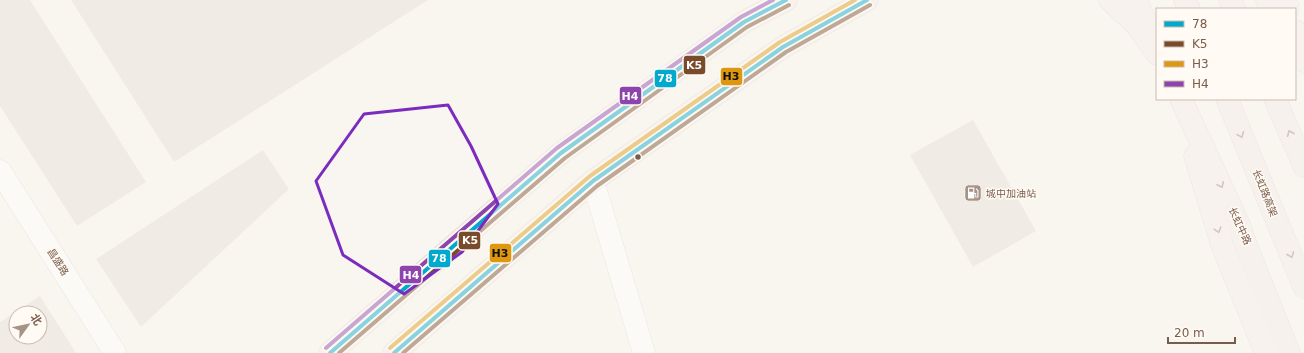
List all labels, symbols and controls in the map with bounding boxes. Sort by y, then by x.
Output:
legend [1156,8,1296,100]
text: 78 [1192,17,1207,31]
text: K5 [1192,37,1208,51]
line badge: K5 [683,55,706,75]
text: H3 [1192,57,1209,71]
text: K5 [686,59,702,72]
line badge: H3 [720,67,743,86]
line badge: 78 [654,69,677,88]
text: H3 [723,70,739,83]
text: 78 [657,72,673,85]
text: H4 [1192,77,1209,91]
line badge: H4 [619,86,642,105]
text: H4 [622,90,639,103]
one-way arrow [1286,129,1294,136]
one-way arrow [1237,132,1245,139]
unlabelled marker [633,152,643,162]
street label: 长虹路高架 [1251,168,1279,218]
one-way arrow [1216,181,1224,189]
fuel station icon: 城中加油站 [963,183,983,203]
place label: 城中加油站 [986,188,1036,199]
street label: 长虹中路 [1227,206,1253,246]
one-way arrow [1213,226,1221,233]
line badge: K5 [458,231,481,250]
text: K5 [462,234,478,247]
line badge: H3 [489,243,512,263]
street label: 昌盛路 [45,246,71,278]
text: H3 [492,247,508,260]
line badge: 78 [428,249,451,268]
one-way arrow [1286,251,1294,259]
text: 78 [431,252,447,265]
line badge: H4 [399,265,422,284]
text: H4 [403,269,420,282]
north arrow [8,305,48,345]
text: 北 [28,312,44,328]
scale bar [1168,319,1235,345]
text: 20 m [1174,326,1205,340]

